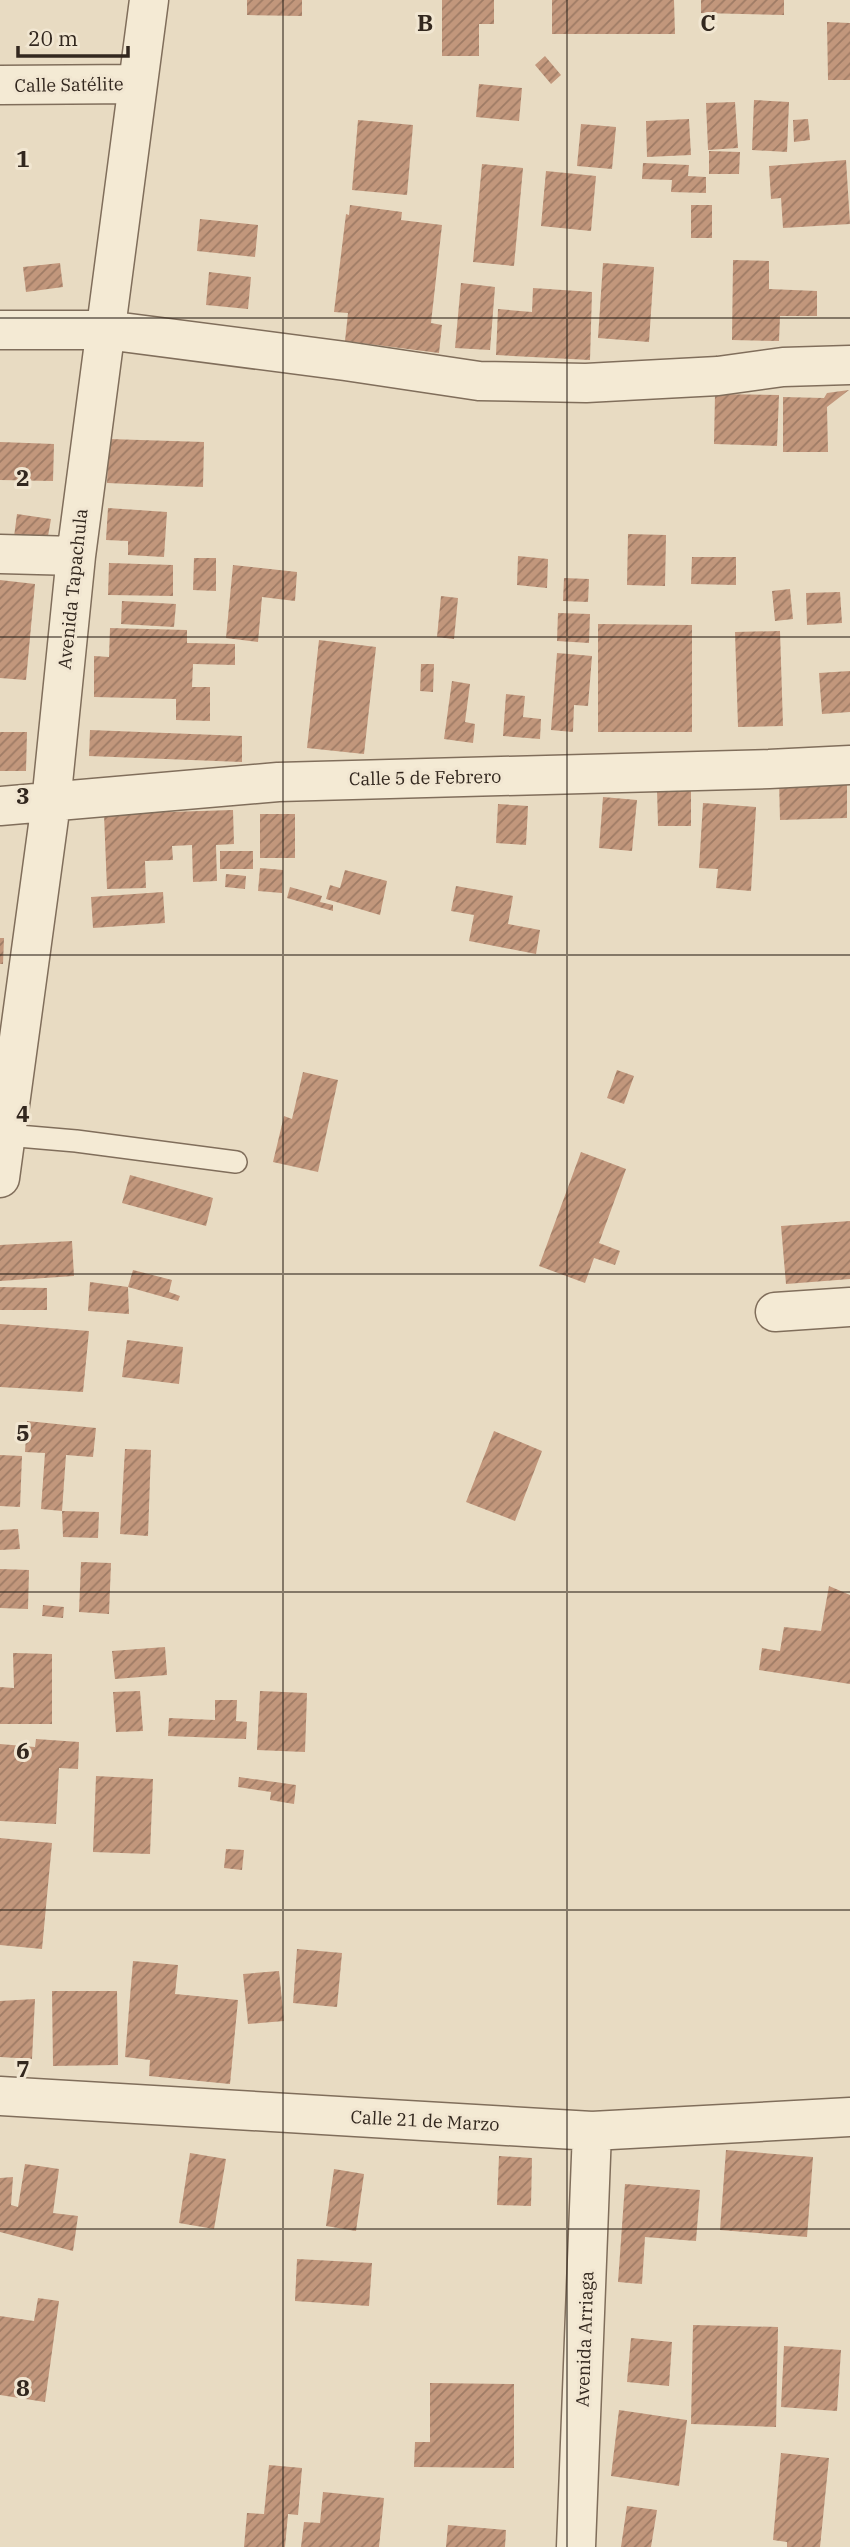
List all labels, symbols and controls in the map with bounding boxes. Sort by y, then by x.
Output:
text: B [417,7,433,37]
text: C [700,7,716,37]
scale bar [18,14,128,58]
text: 20 m [28,24,78,52]
street label: Calle Satélite [14,72,124,97]
text: 1 [16,143,30,173]
text: 2 [16,462,30,492]
street label: Avenida Tapachula [53,507,92,671]
street label: Calle 5 de Febrero [349,765,501,790]
text: 3 [16,780,30,810]
text: 4 [16,1098,30,1128]
text: 5 [16,1417,30,1447]
text: 6 [16,1735,30,1765]
text: 7 [16,2053,30,2083]
street label: Calle 21 de Marzo [350,2105,500,2136]
street label: Avenida Arriaga [571,2270,598,2408]
text: 8 [16,2372,30,2402]

